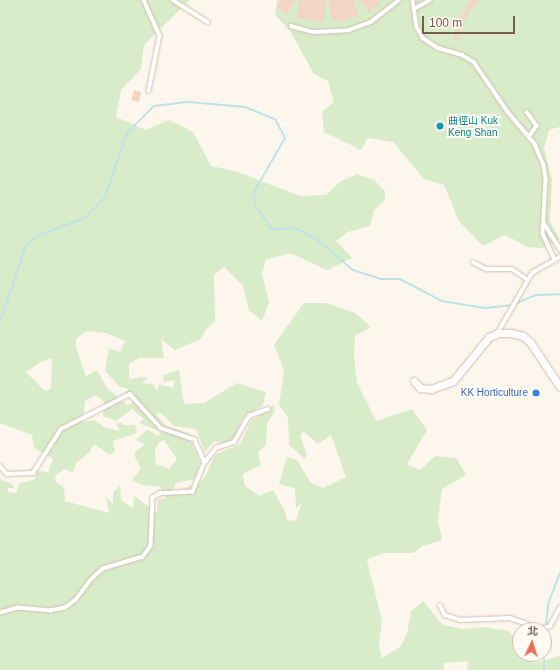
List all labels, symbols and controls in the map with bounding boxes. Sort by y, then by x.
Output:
scale bar [424,8,517,34]
text: 100 m [429,16,462,30]
place label: 曲徑山 Kuk Keng Shan [448,114,498,138]
marker: 曲徑山 Kuk Keng Shan [435,121,445,131]
place label: KK Horticulture [461,387,528,399]
marker: KK Horticulture [531,388,541,398]
north arrow [512,622,552,662]
text: 北 [527,625,539,637]

